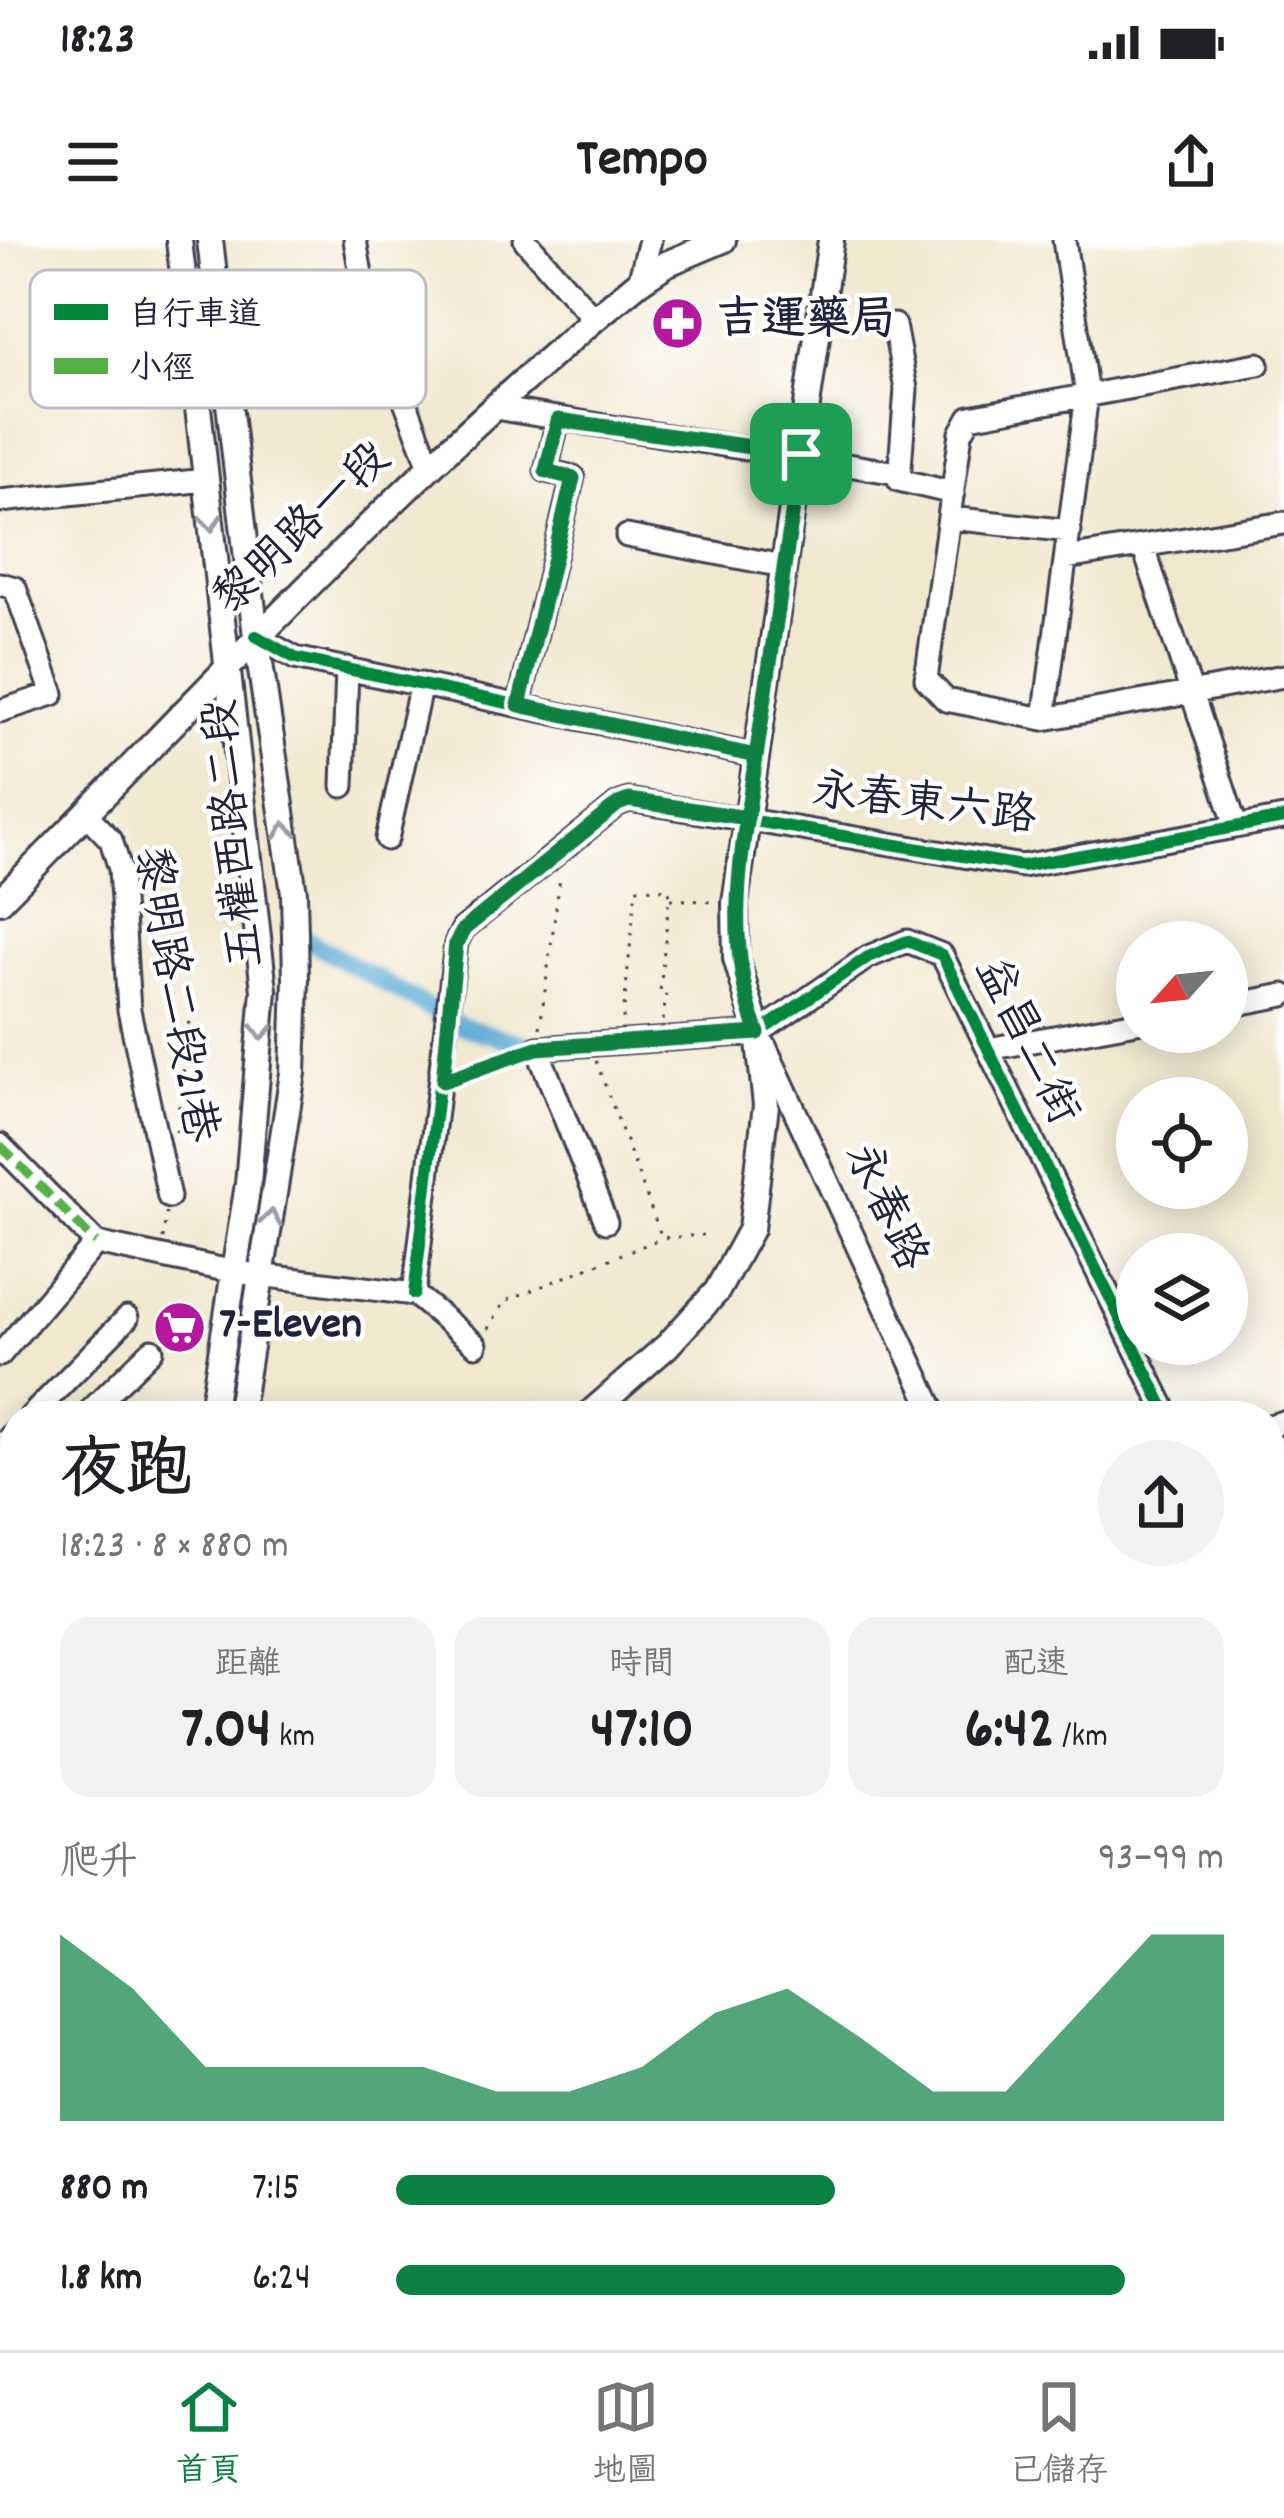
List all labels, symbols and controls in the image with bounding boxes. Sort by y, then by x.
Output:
text: 18:23 [60,10,135,74]
text: Tempo [576,124,708,201]
icon: menu [60,129,126,195]
icon: share [1158,129,1224,195]
legend [30,270,426,408]
place label: 吉運藥局 [716,291,896,355]
text: 自行車道 [129,294,261,341]
pharmacy icon: 吉運藥局 [649,295,705,351]
text: 小徑 [129,348,195,395]
pin [750,403,852,505]
icon: arrive [768,421,834,487]
street label: 黎明路一段 [201,430,407,632]
one-way arrow [198,513,224,533]
street label: 五權西路二段 [191,695,283,971]
street label: 永春東六路 [808,762,1040,852]
one-way arrow [273,820,298,840]
street label: 黎明路二段21巷 [114,842,230,1148]
north arrow [1116,921,1248,1053]
map controls [1116,921,1248,1365]
street label: 益昌二街 [956,947,1092,1137]
one-way arrow [250,1024,276,1042]
button: locate [1116,1077,1248,1209]
street label: 永春路 [825,1133,941,1283]
one-way arrow [257,1208,282,1228]
button: layers [1116,1233,1248,1365]
place label: 7-Eleven [219,1295,362,1359]
supermarket icon: 7-Eleven [152,1299,208,1355]
text: 夜跑 [60,1429,192,1523]
button: share [1098,1440,1224,1566]
text: 18:23 · 8 × 880 m [60,1521,289,1576]
text: 距離 [215,1643,281,1690]
text: 時間 [609,1643,675,1690]
text: 配速 [1003,1643,1069,1690]
text: 7.04 [181,1690,271,1776]
text: 47:10 [590,1690,694,1776]
text: 6:42 [964,1690,1055,1776]
text: km [271,1715,315,1762]
text: /km [1055,1715,1108,1762]
text: 93–99 m [1098,1833,1224,1888]
text: 爬升 [60,1838,138,1893]
text: 880 m [60,2163,148,2218]
text: 7:15 [252,2163,300,2218]
text: 1.8 km [60,2253,142,2308]
text: 6:24 [252,2253,311,2308]
tab: 首頁 [176,2374,242,2497]
tab: 地圖 [593,2374,659,2497]
tab: 已儲存 [1010,2374,1109,2497]

